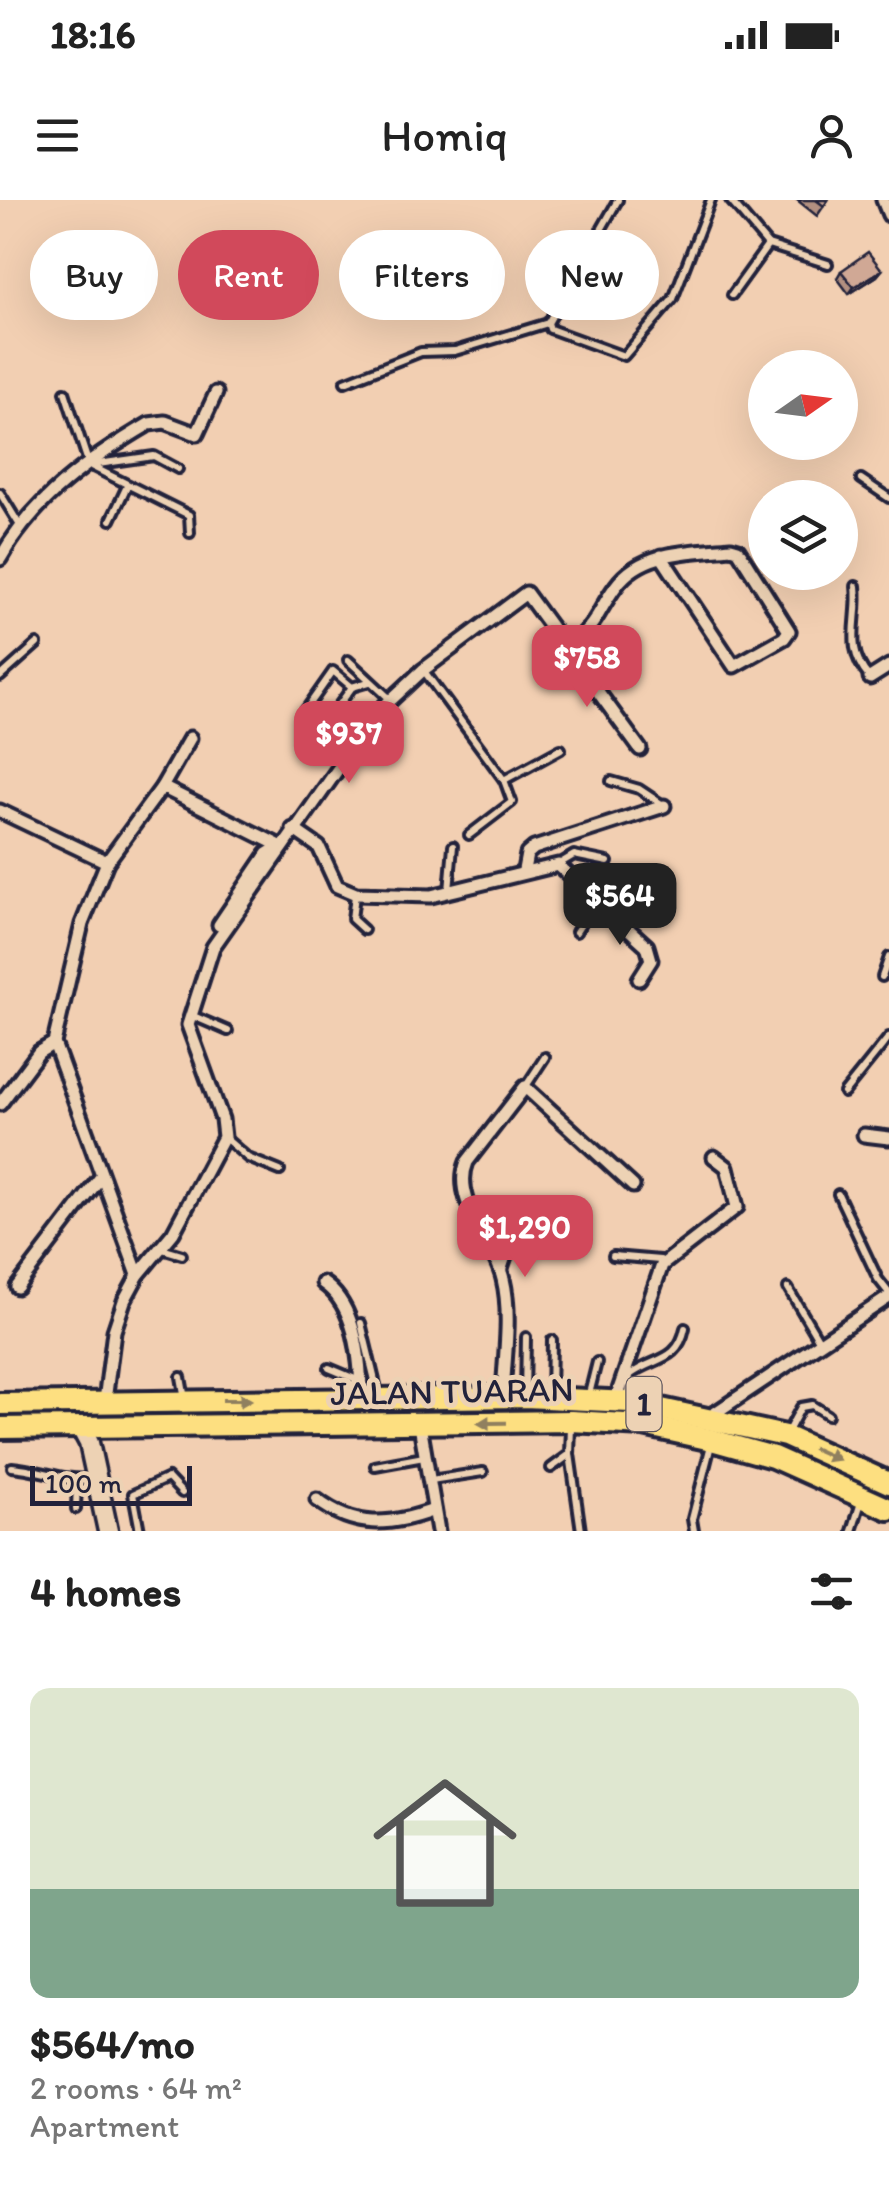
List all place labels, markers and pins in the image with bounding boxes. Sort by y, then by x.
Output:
pin: $758 [528,625,646,710]
pin: $937 [290,701,408,786]
pin: $564 [561,863,679,948]
pin: $1,290 [444,1195,606,1280]

